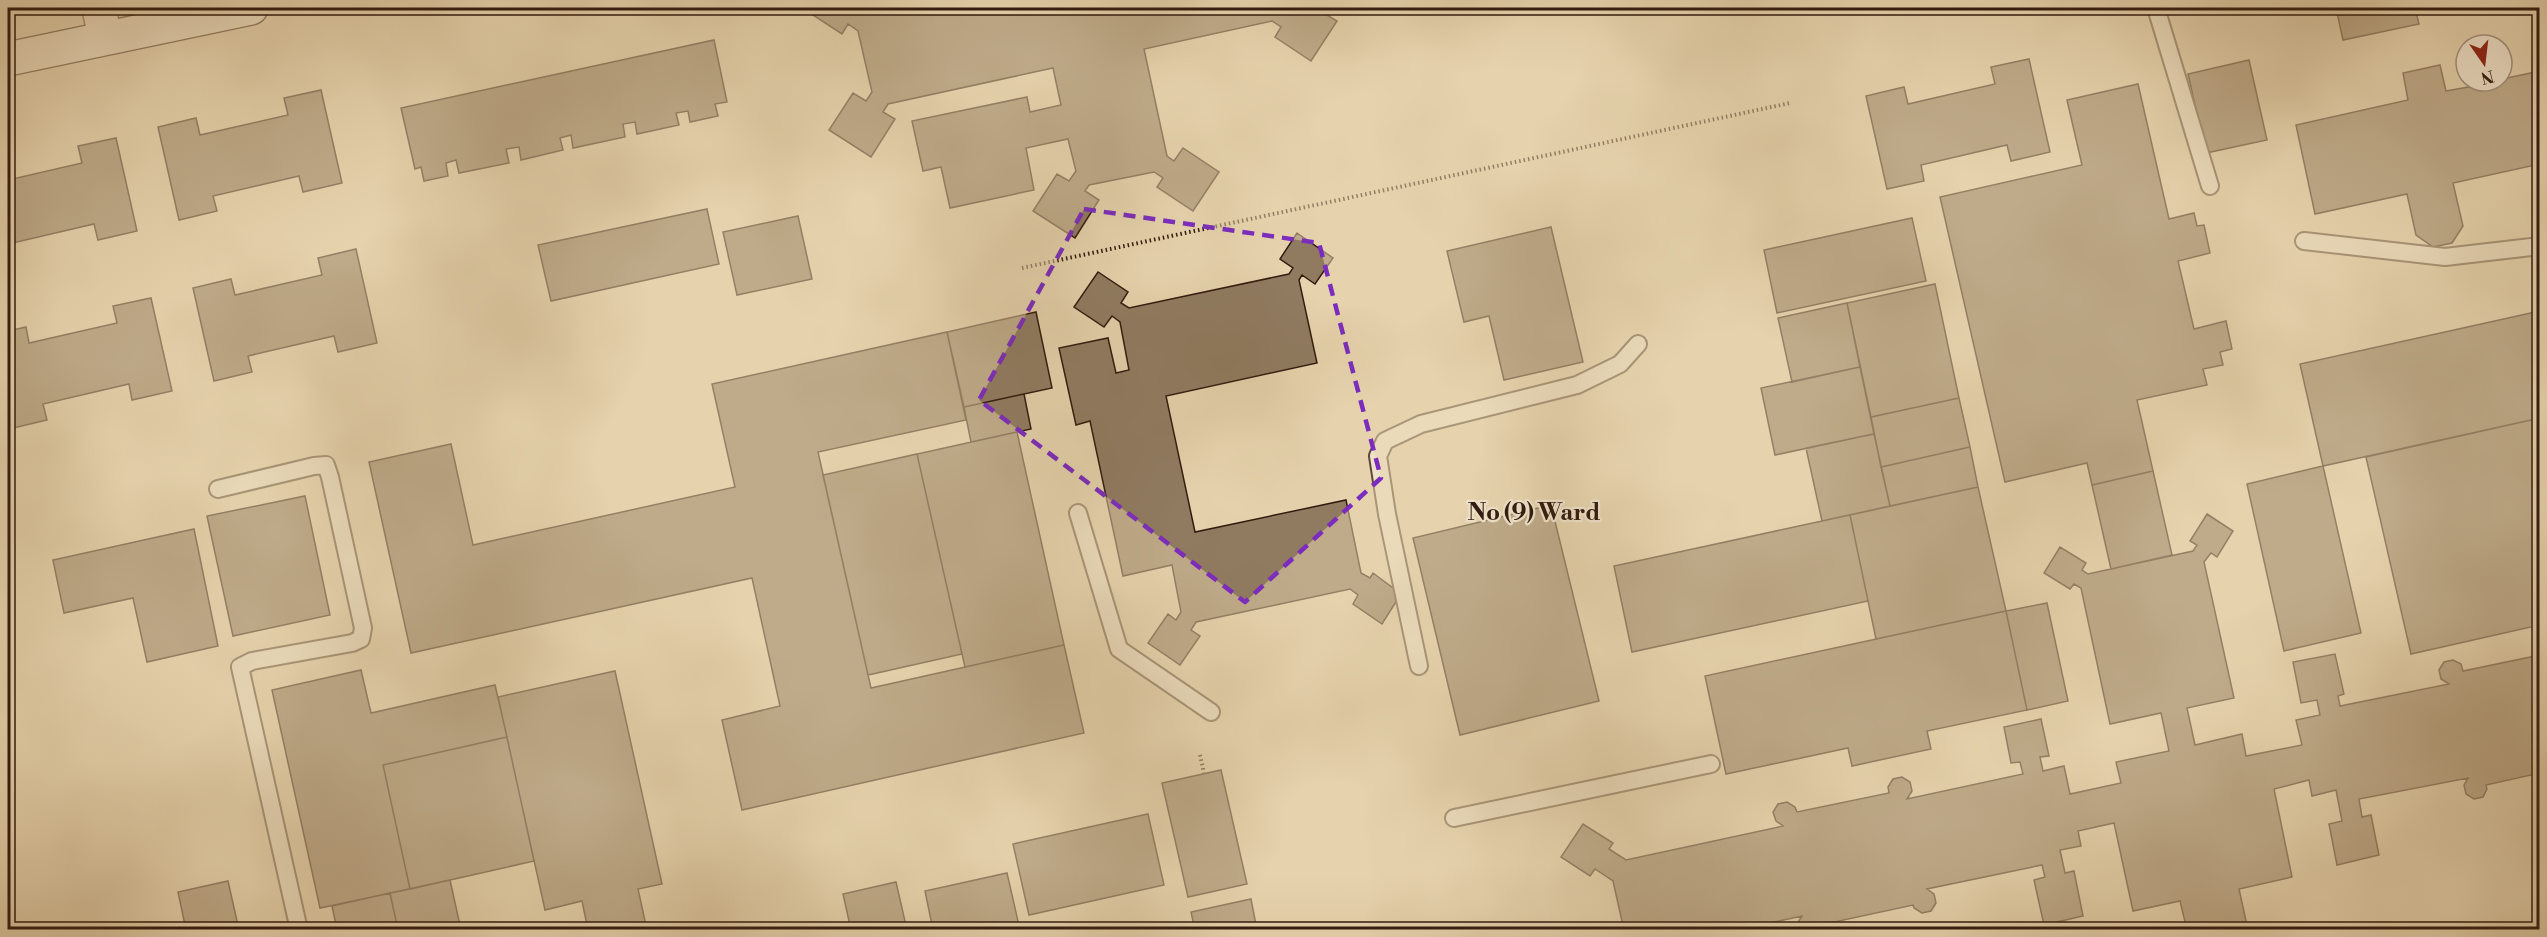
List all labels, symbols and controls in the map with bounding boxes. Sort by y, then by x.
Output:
north arrow [2454,33,2514,93]
text: N [2478,65,2496,88]
district label: No (9) Ward [1468,498,1600,528]

